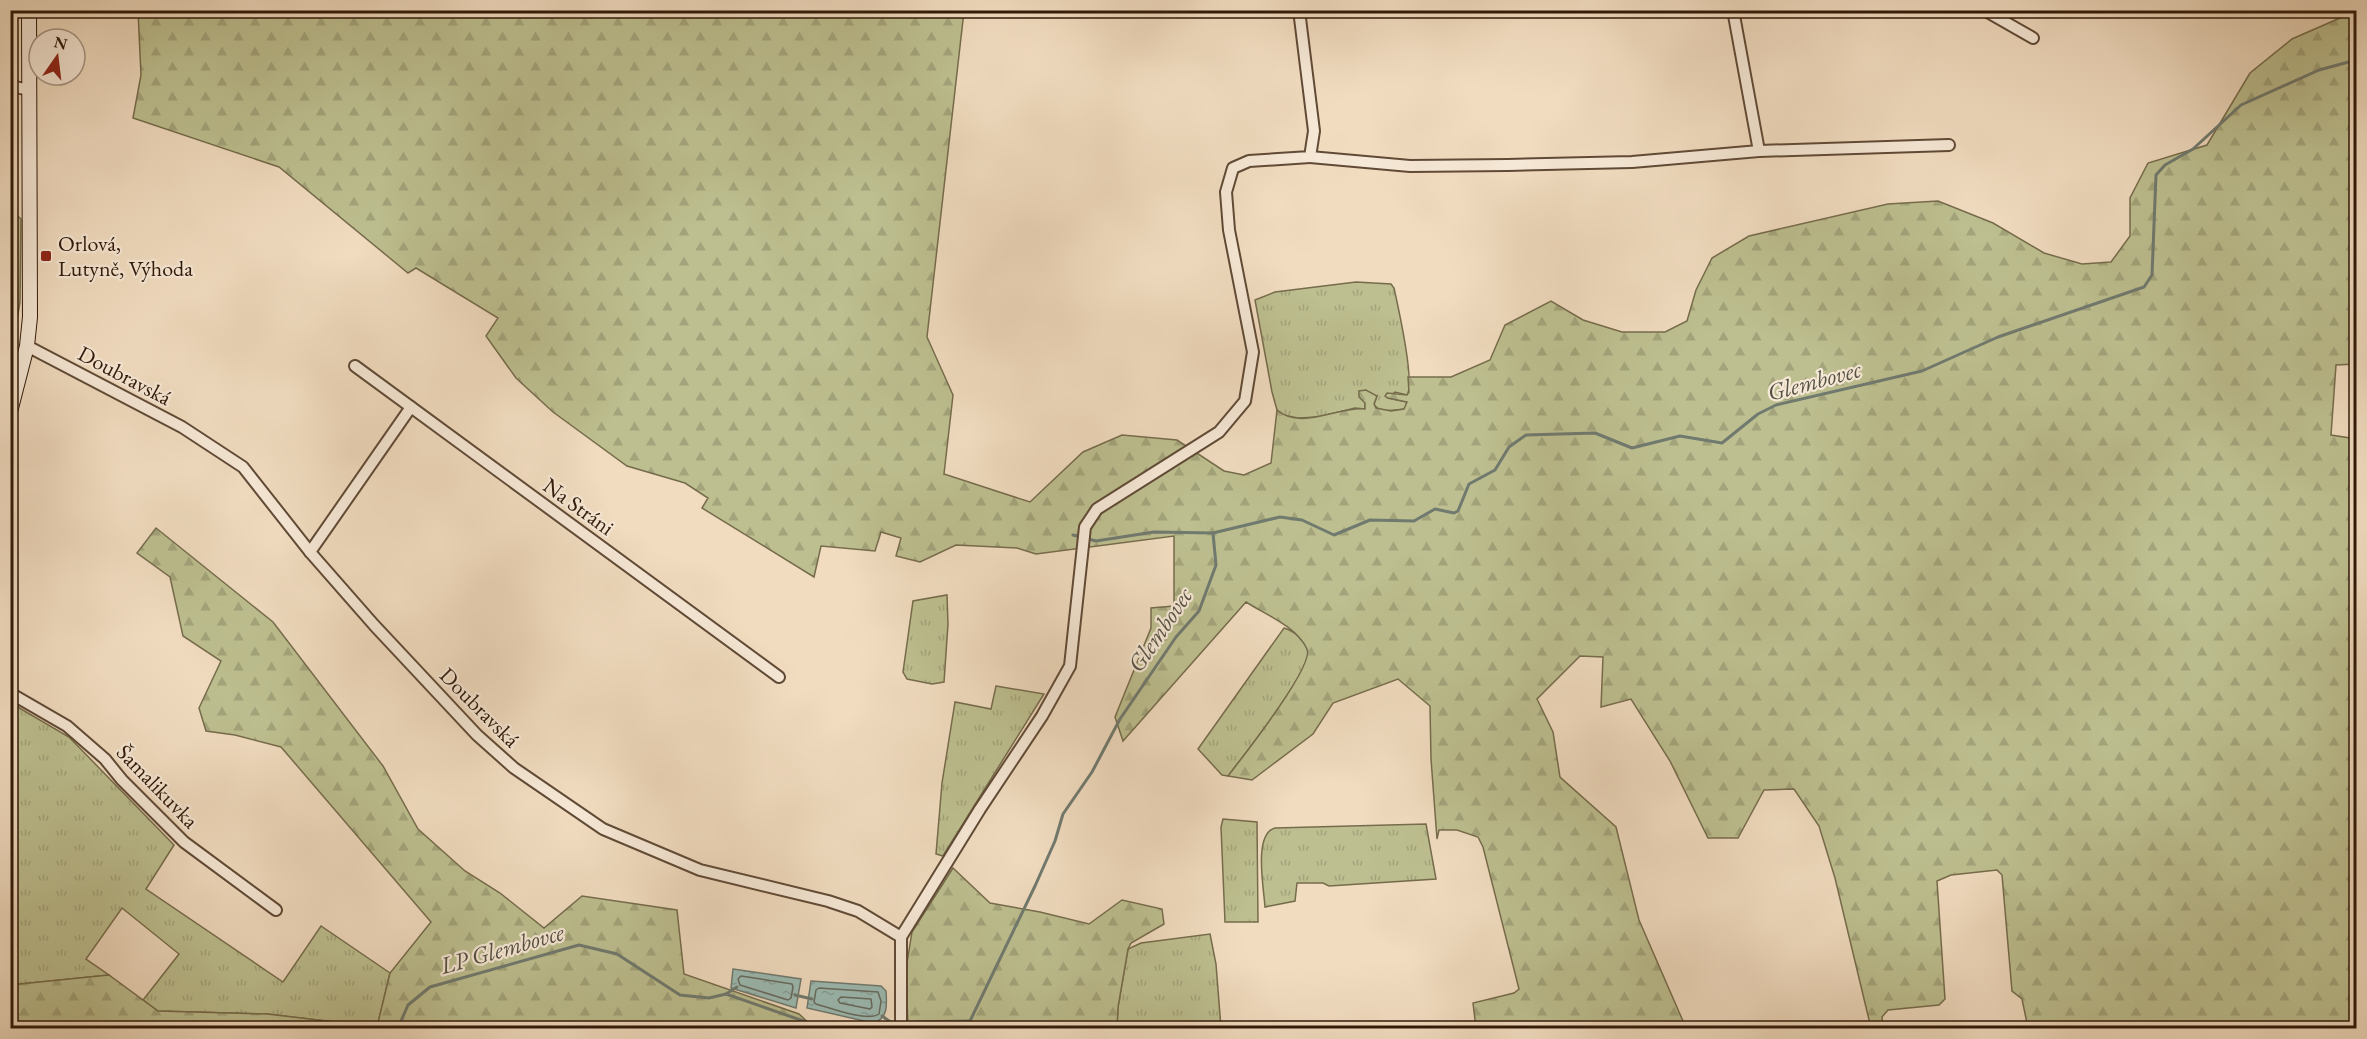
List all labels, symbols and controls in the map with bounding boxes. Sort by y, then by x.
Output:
north arrow [27,27,87,87]
text: N [52,31,69,55]
place label: Orlová, Lutyně, Výhoda [58,229,193,283]
marker: Orlová, Lutyně, Výhoda [39,249,53,263]
street label: Doubravská [73,339,177,412]
water label: Glembovec [1764,353,1864,408]
street label: Na Stráni [537,471,620,542]
water label: Glembovec [1120,581,1199,678]
street label: Doubravská [433,661,526,754]
street label: Šamalikuvka [110,738,205,835]
water label: LP Glembovce [435,916,568,981]

